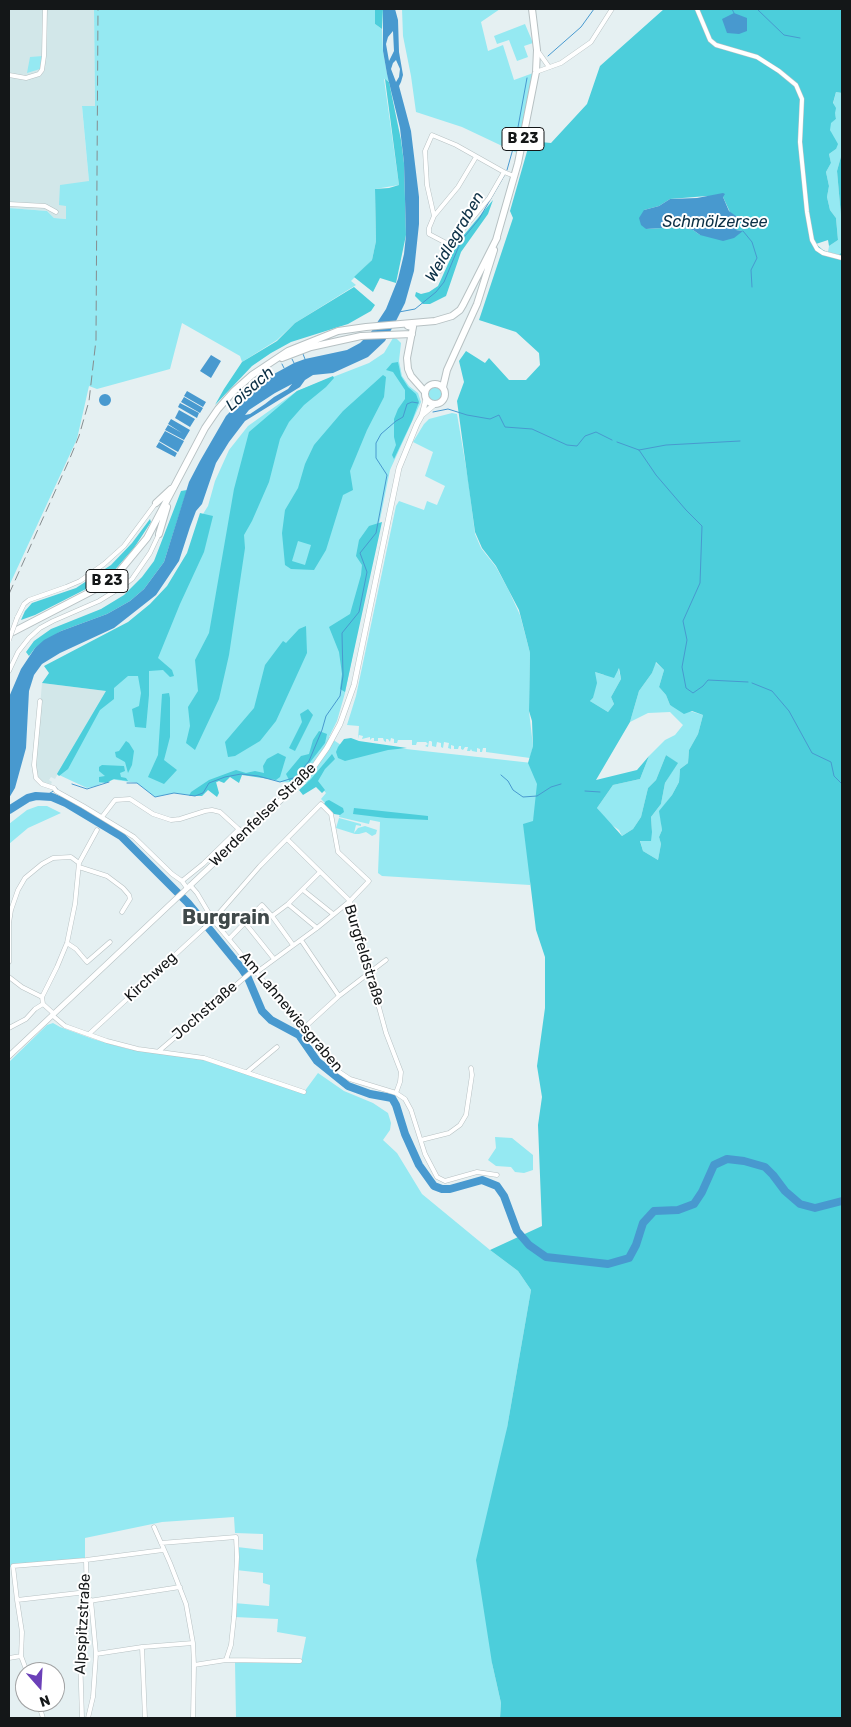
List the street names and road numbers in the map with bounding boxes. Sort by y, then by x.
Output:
road number: B 23 [502,128,544,150]
road number: B 23 [86,570,128,592]
street label: Werdenfelser Straße [206,759,320,871]
street label: Burgfeldstraße [340,902,388,1008]
street label: Kirchweg [121,948,181,1006]
street label: Am Lahnewiesgraben [236,948,346,1076]
street label: Jochstraße [169,978,241,1044]
street label: Alpspitzstraße [71,1573,95,1675]

